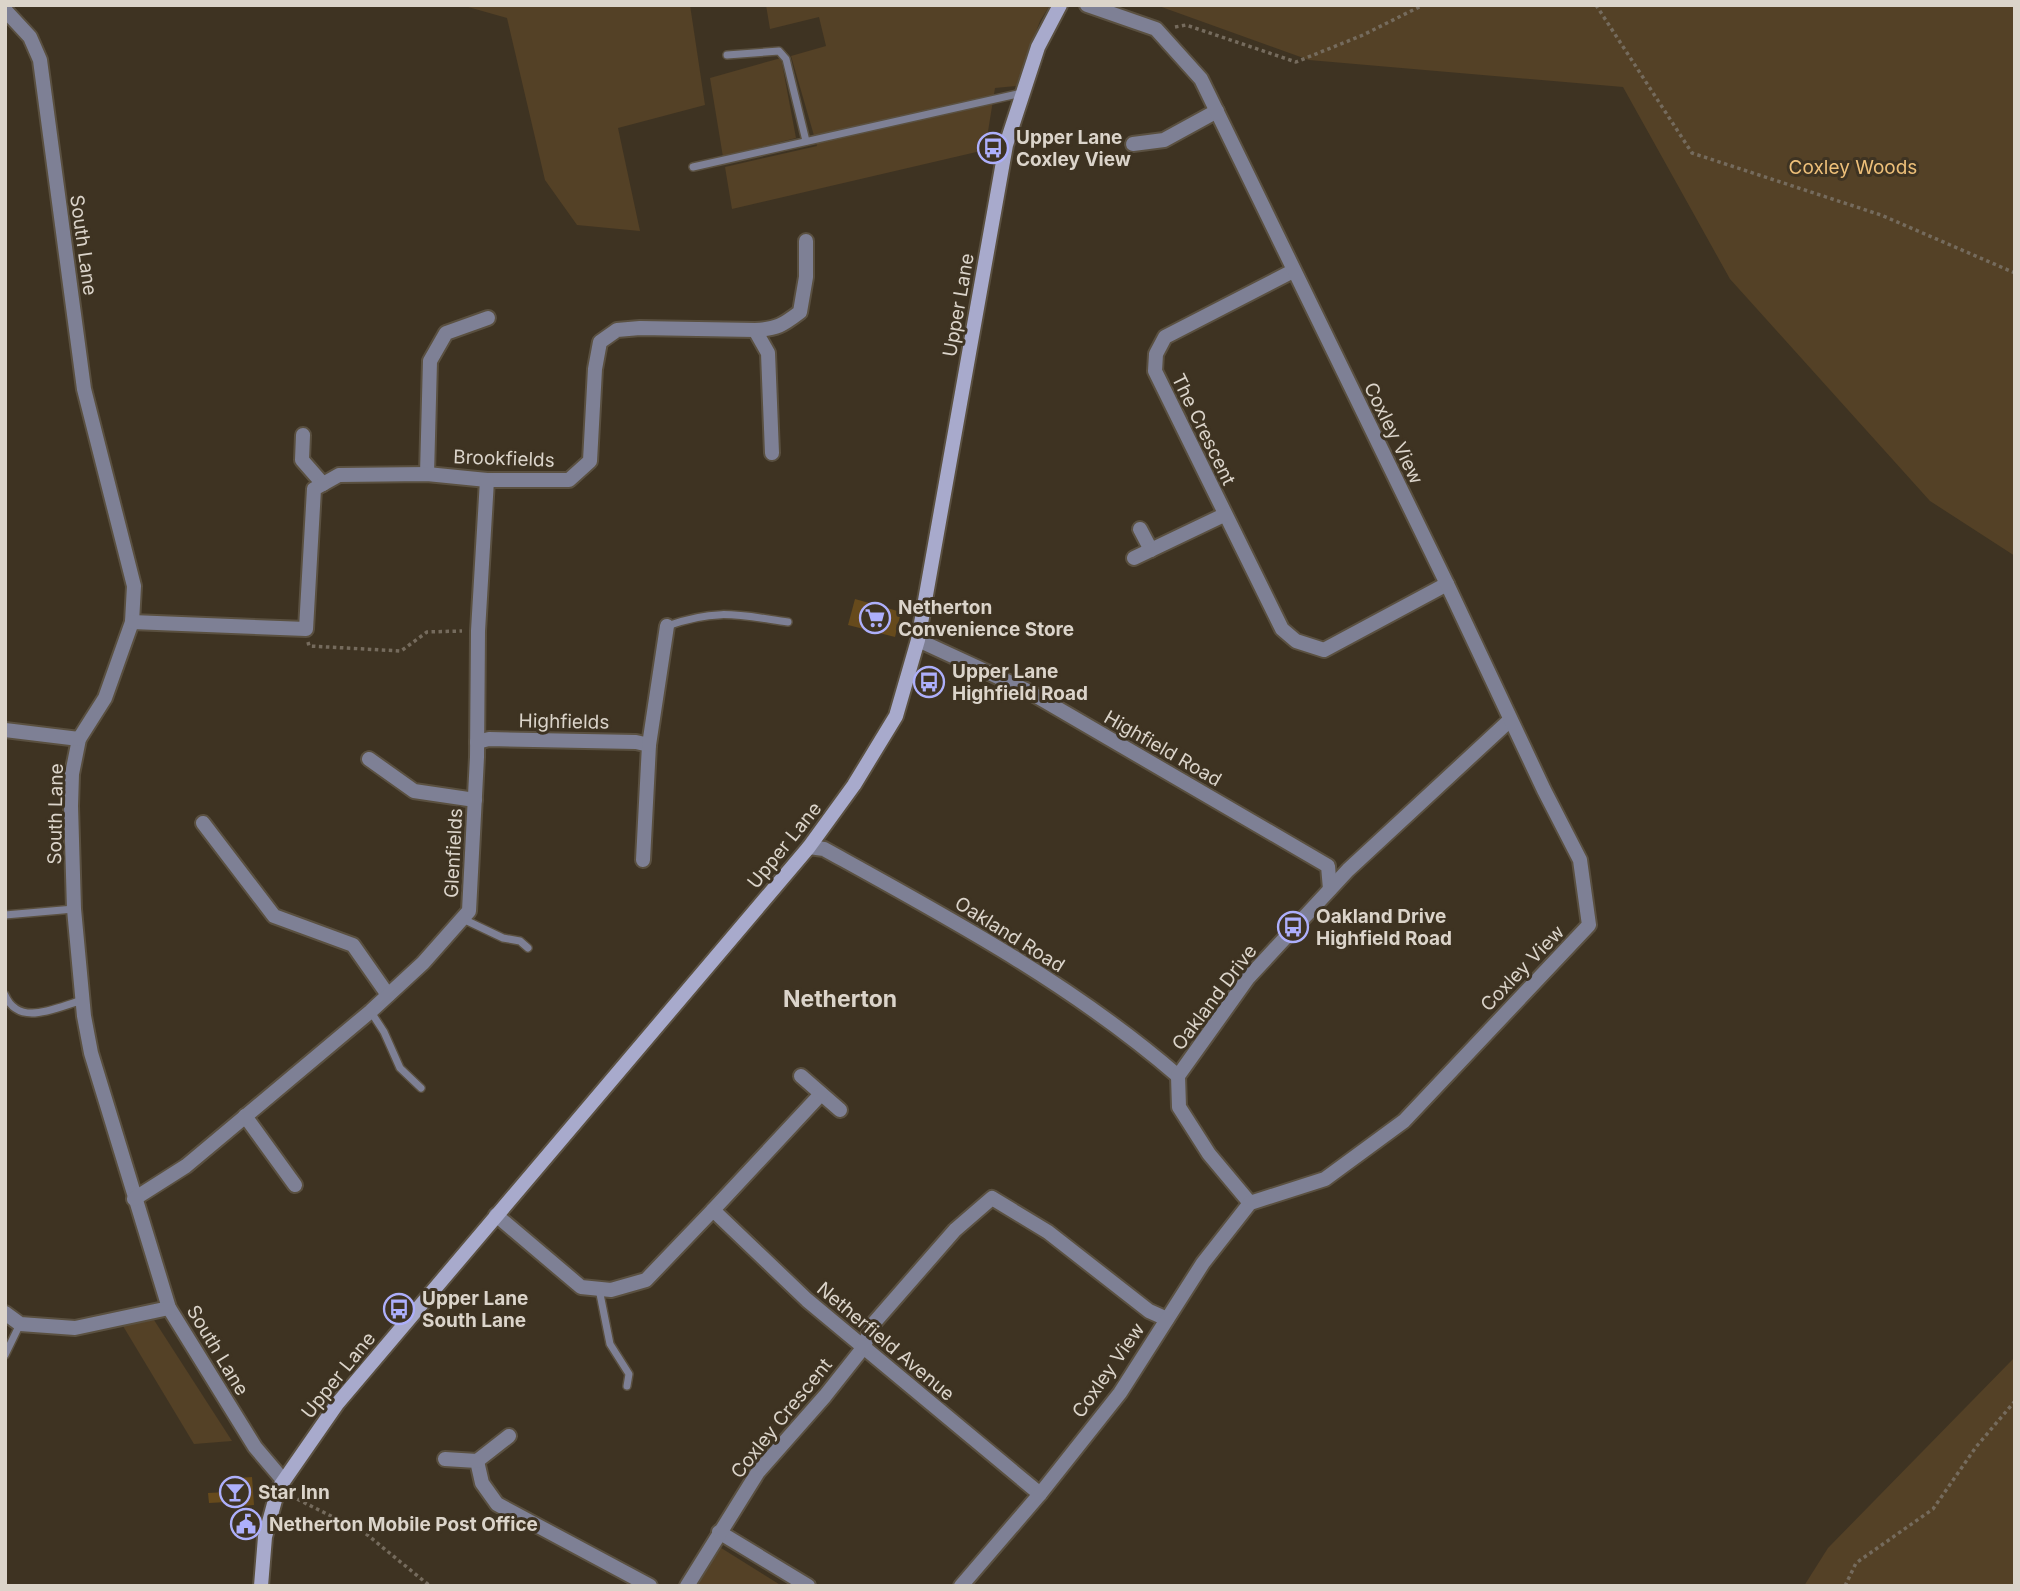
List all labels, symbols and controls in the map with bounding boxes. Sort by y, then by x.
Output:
place label: Upper Lane Coxley View [1016,126,1131,171]
bus stop icon: Upper Lane Coxley View [976,131,1010,165]
park label: Coxley Woods [1789,156,1917,179]
street label: South Lane [65,193,102,297]
street label: Upper Lane [938,252,979,359]
street label: The Crescent [1167,370,1240,489]
street label: Coxley View [1359,378,1428,488]
street label: Brookfields [453,445,555,472]
place label: Netherton Convenience Store [898,596,1074,641]
supermarket icon: Netherton Convenience Store [858,601,892,635]
place label: Upper Lane Highfield Road [952,660,1088,705]
bus stop icon: Upper Lane Highfield Road [912,665,946,699]
street label: Highfield Road [1100,706,1226,791]
street label: Highfields [519,709,609,734]
street label: South Lane [43,763,68,865]
street label: Upper Lane [743,797,826,893]
street label: Glenfields [440,807,467,899]
street label: Oakland Road [951,892,1069,977]
place label: Oakland Drive Highfield Road [1316,905,1452,950]
bus stop icon: Oakland Drive Highfield Road [1276,910,1310,944]
street label: Coxley View [1476,921,1569,1016]
street label: Oakland Drive [1167,940,1262,1055]
district label: Netherton [783,985,897,1013]
street label: Netherfield Avenue [812,1277,959,1406]
place label: Upper Lane South Lane [422,1287,528,1332]
bus stop icon: Upper Lane South Lane [382,1292,416,1326]
street label: South Lane [182,1301,254,1400]
street label: Coxley View [1067,1318,1150,1422]
street label: Upper Lane [297,1327,380,1423]
street label: Coxley Crescent [726,1354,837,1483]
bar icon: Star Inn [218,1475,252,1509]
place label: Star Inn [258,1481,330,1504]
public building icon: Netherton Mobile Post Office [229,1507,263,1541]
place label: Netherton Mobile Post Office [269,1513,538,1536]

